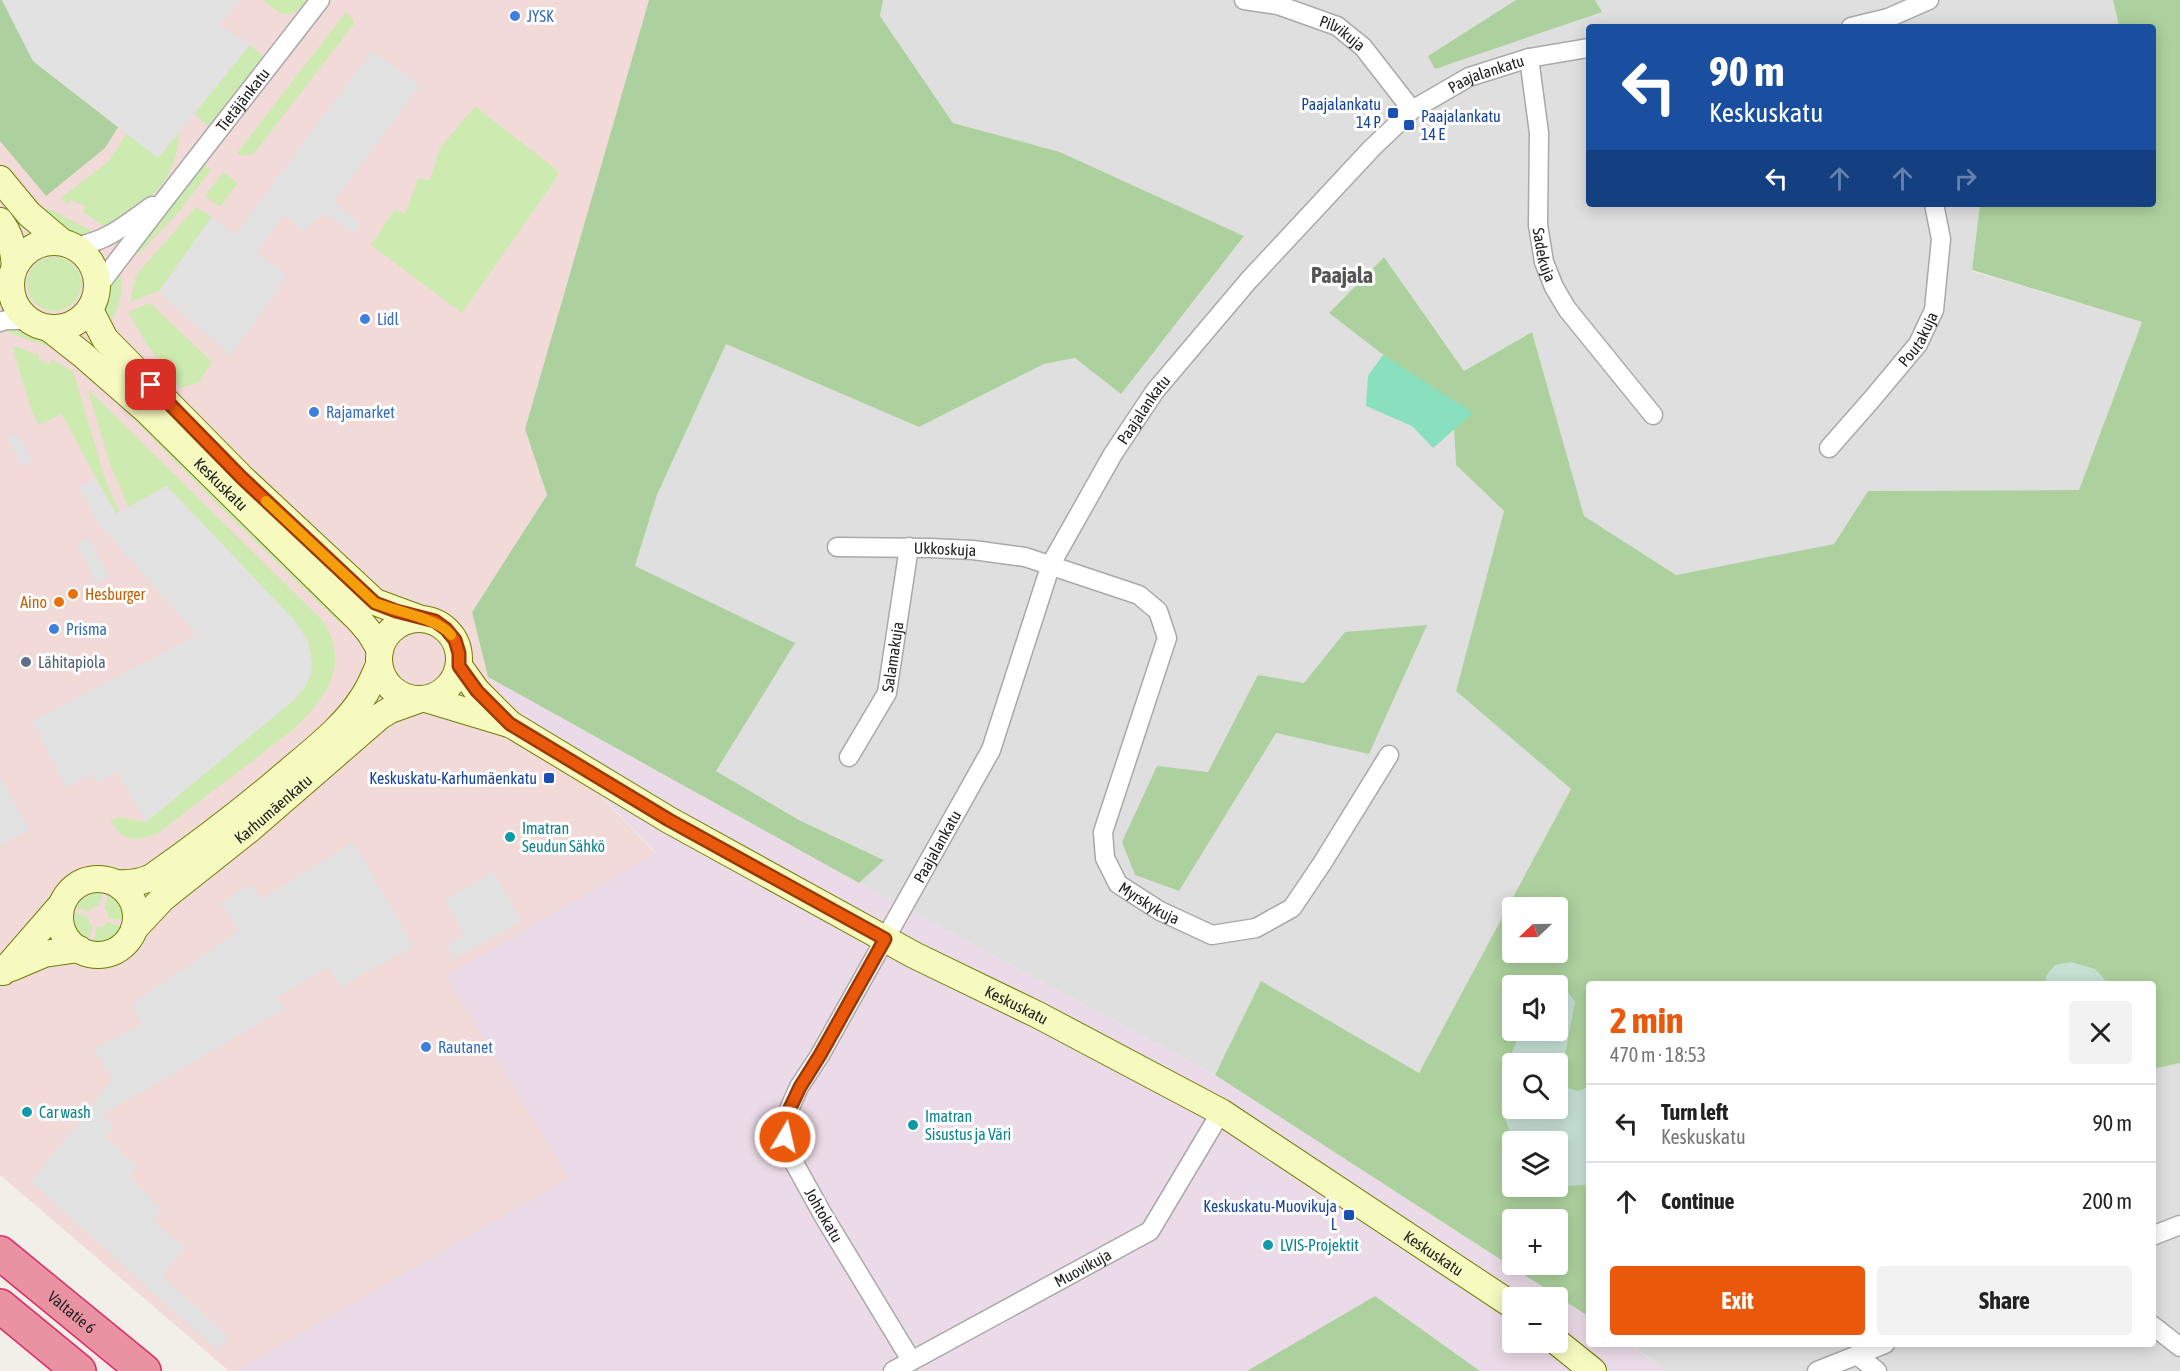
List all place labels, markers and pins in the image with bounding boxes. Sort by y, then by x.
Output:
place label: JYSK [527,7,554,25]
marker: JYSK [508,9,522,23]
place label: Paajalankatu 14 P [1301,95,1381,131]
marker: Paajalankatu 14 P [1386,106,1400,120]
place label: Paajalankatu 14 E [1421,107,1501,143]
marker: Paajalankatu 14 E [1402,118,1416,132]
place label: Lidl [377,310,399,328]
marker: Lidl [358,312,372,326]
pin [125,359,176,410]
place label: Rajamarket [326,403,395,422]
marker: Rajamarket [307,405,321,419]
place label: Hesburger [85,585,146,604]
marker: Hesburger [66,587,80,601]
place label: Aino [20,593,47,611]
marker: Aino [52,595,66,609]
place label: Prisma [66,620,107,638]
marker: Prisma [47,622,61,636]
place label: Lähitapiola [38,653,106,672]
marker: Lähitapiola [19,655,33,669]
place label: Keskuskatu-Karhumäenkatu [369,769,537,787]
marker: Keskuskatu-Karhumäenkatu [542,771,556,785]
place label: Imatran Seudun Sähkö [522,819,605,855]
marker: Imatran Seudun Sähkö [503,830,517,844]
place label: Rautanet [438,1038,493,1056]
marker: Rautanet [419,1040,433,1054]
place label: Car wash [39,1103,91,1121]
marker: Car wash [20,1105,34,1119]
place label: Imatran Sisustus ja Väri [925,1107,1011,1144]
marker: Imatran Sisustus ja Väri [906,1118,920,1132]
place label: Keskuskatu-Muovikuja L [1203,1197,1338,1233]
marker: Keskuskatu-Muovikuja L [1342,1208,1356,1222]
place label: LVIS-Projektit [1280,1236,1359,1255]
marker: LVIS-Projektit [1261,1238,1275,1252]

